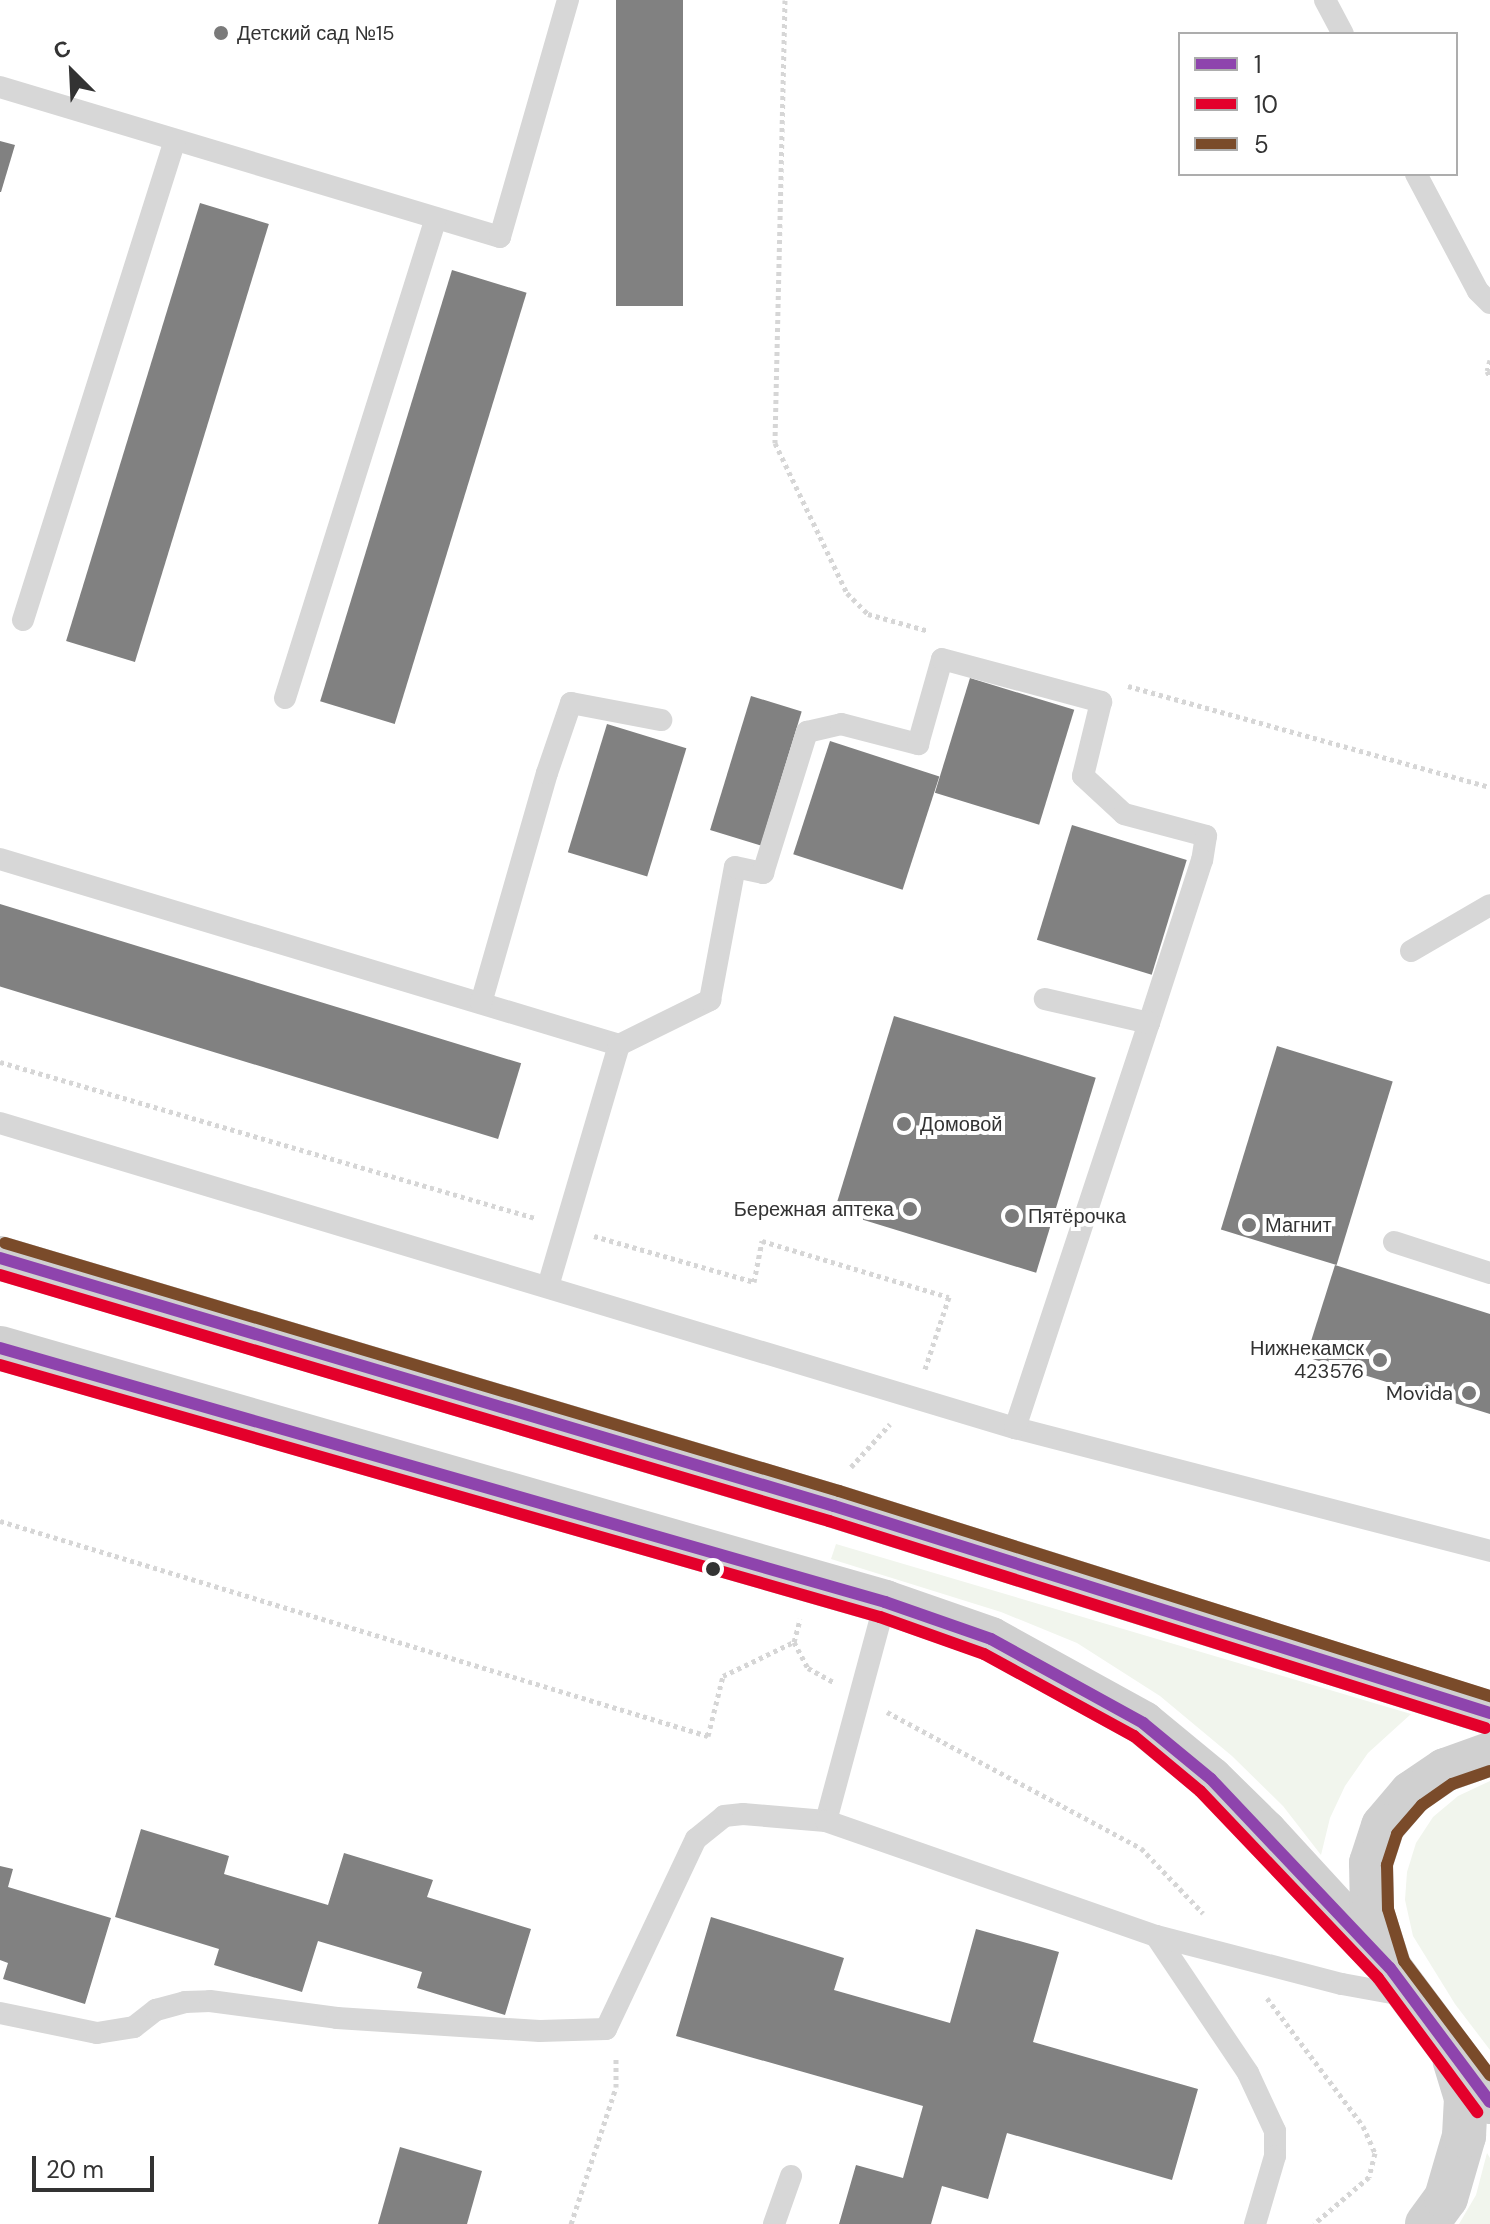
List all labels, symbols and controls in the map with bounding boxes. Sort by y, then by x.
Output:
place label: Детский сад №15 [237,21,394,45]
marker: Детский сад №15 [212,24,230,42]
north arrow [32,32,112,112]
legend [1178,32,1458,176]
text: С [49,33,75,66]
text: 1 [1254,49,1262,80]
text: 10 [1254,89,1278,120]
text: 5 [1254,129,1269,160]
place label: Домовой [920,1112,1002,1136]
marker: Домовой [895,1115,913,1133]
place label: Бережная аптека [734,1197,894,1221]
marker: Бережная аптека [901,1200,919,1218]
place label: Пятёрочка [1028,1204,1126,1228]
marker: Пятёрочка [1003,1207,1021,1225]
place label: Магнит [1265,1213,1332,1237]
marker: Магнит [1240,1216,1258,1234]
place label: Нижнекамск 423576 [1250,1336,1364,1383]
marker: Нижнекамск 423576 [1371,1351,1389,1369]
place label: Movida [1386,1381,1453,1405]
marker: Movida [1460,1384,1478,1402]
unlabelled marker [705,1561,721,1577]
scale bar [36,2140,158,2190]
text: 20 m [46,2154,104,2185]

